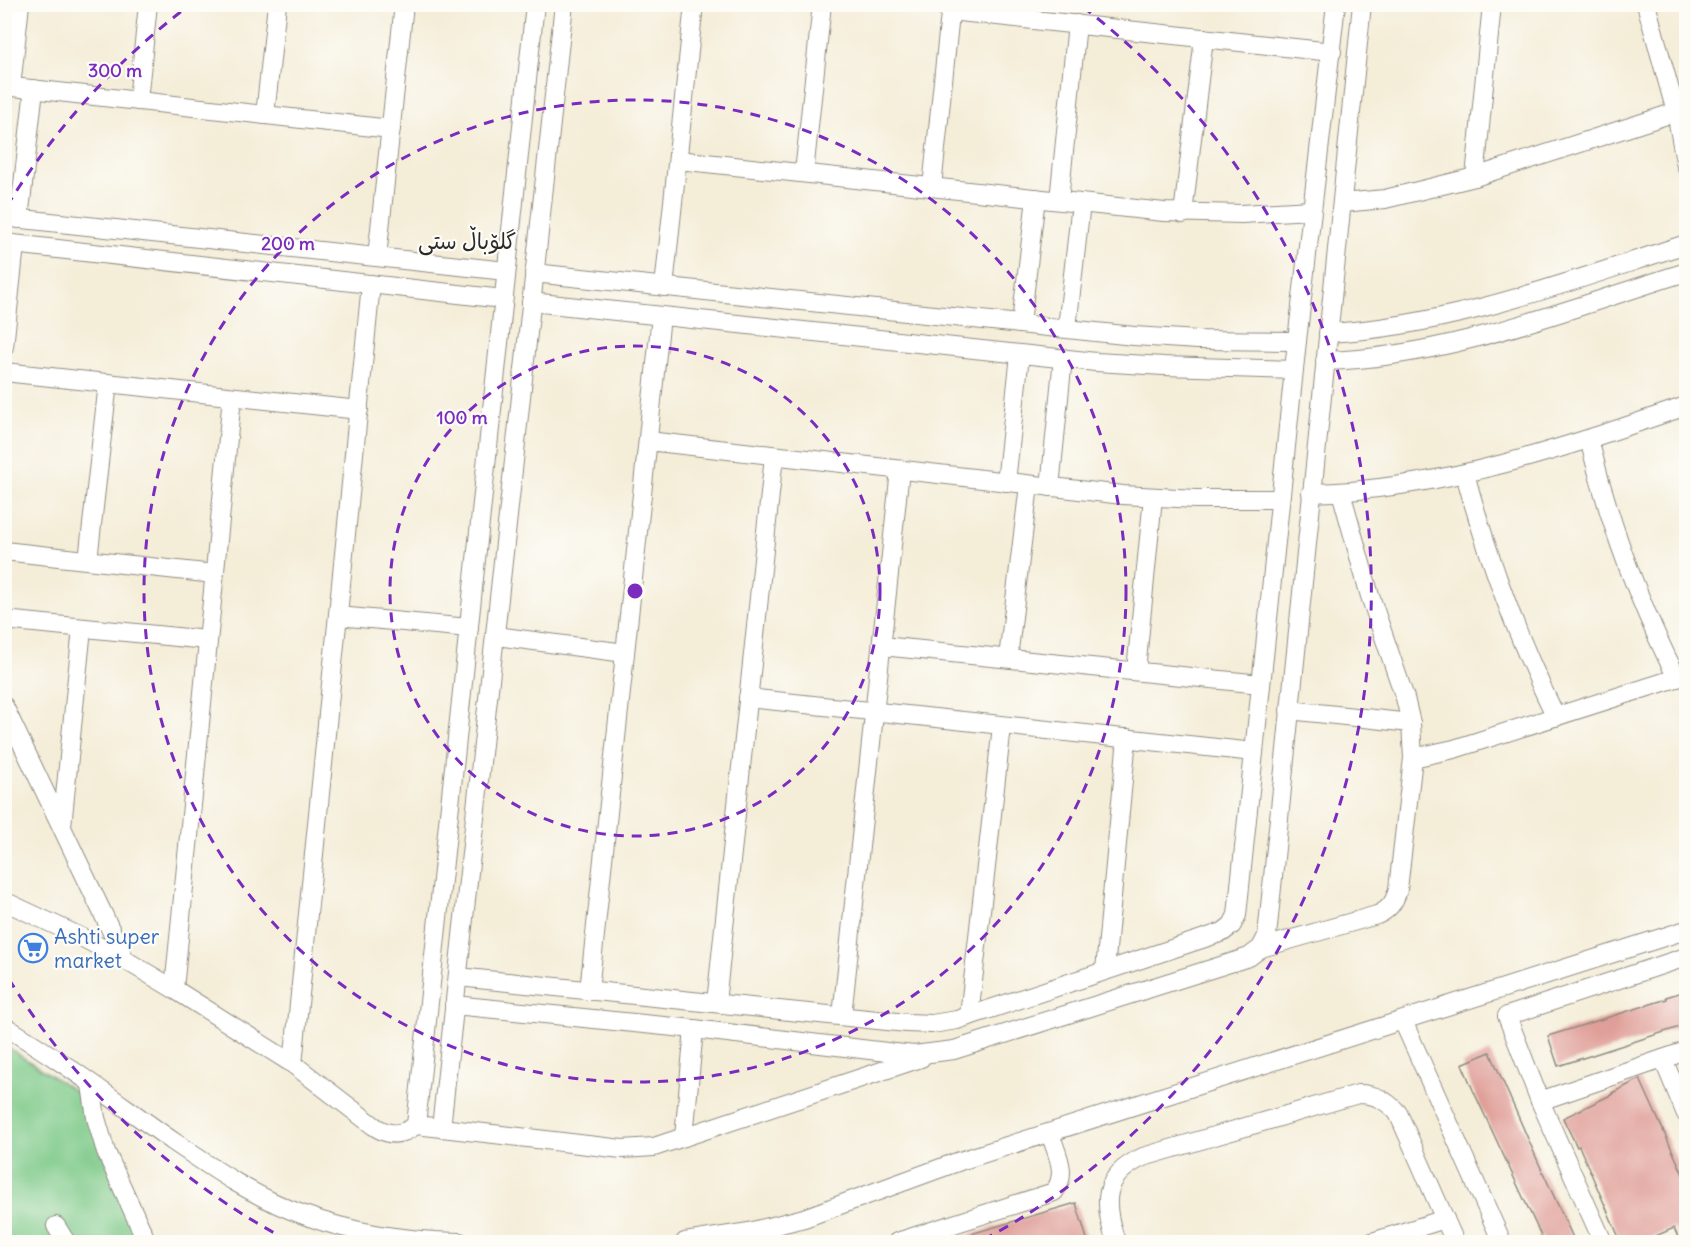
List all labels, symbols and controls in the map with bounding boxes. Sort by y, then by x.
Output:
text: 300 m [88,59,142,82]
district label: گلۆباڵ ستی [418,225,516,256]
text: 200 m [261,232,315,255]
text: 100 m [437,406,488,429]
centre of rings [625,581,645,601]
place label: Ashti super market [54,923,160,974]
supermarket icon: Ashti super market [17,932,49,964]

